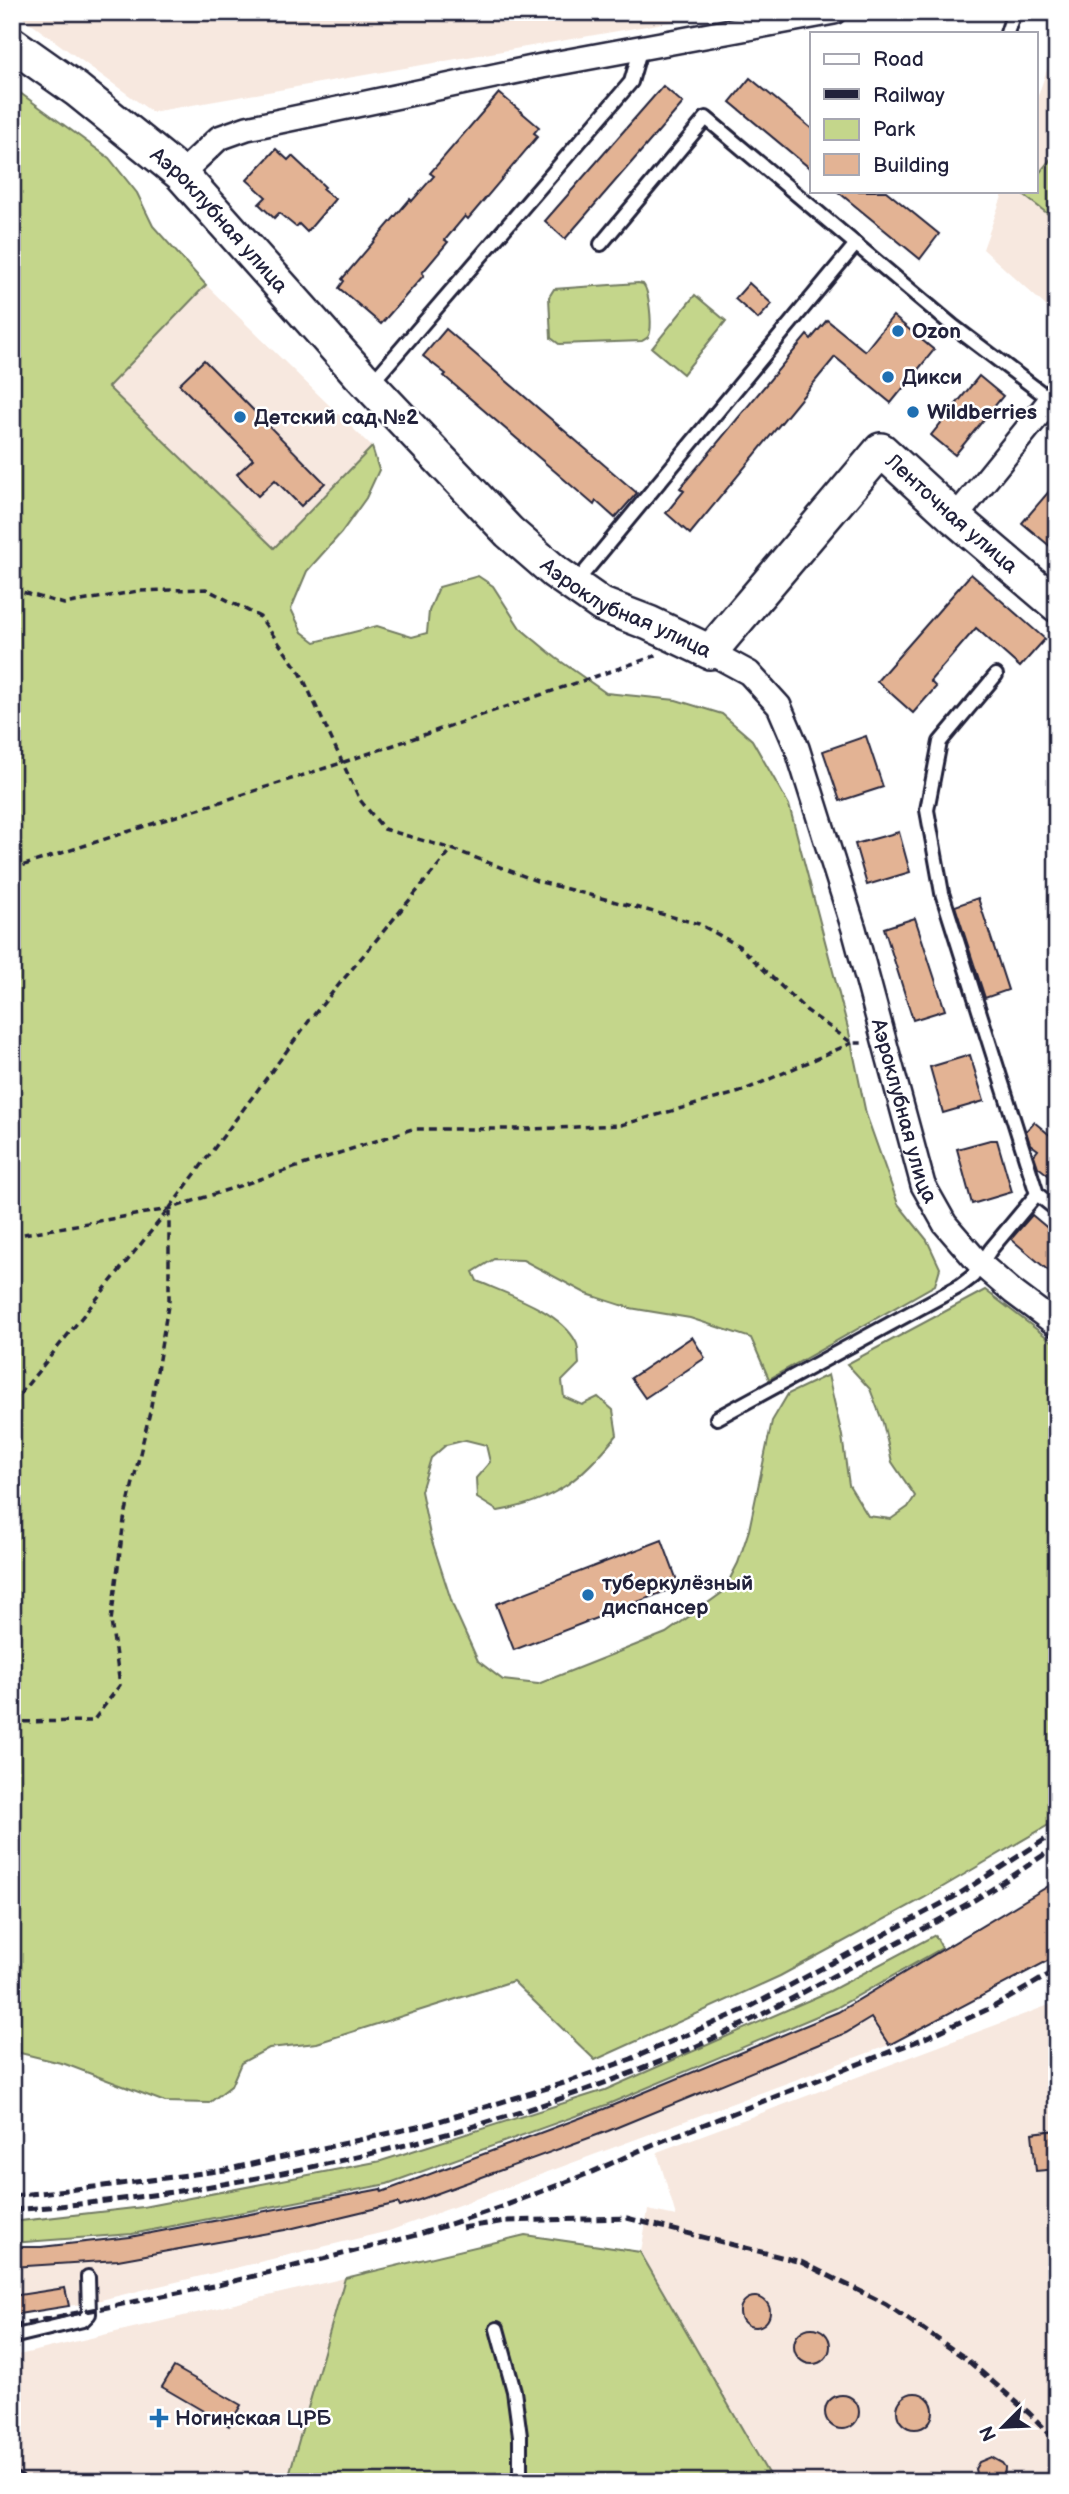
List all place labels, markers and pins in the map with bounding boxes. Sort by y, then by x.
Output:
place label: Ozon [912,319,961,344]
marker: Ozon [890,323,906,339]
place label: Дикси [902,365,962,390]
marker: Дикси [880,369,896,385]
place label: Wildberries [927,400,1037,425]
marker: Wildberries [905,404,921,420]
place label: Детский сад №2 [254,405,419,430]
marker: Детский сад №2 [232,409,248,425]
place label: туберкулёзный диспансер [601,1571,753,1620]
marker: туберкулёзный диспансер [580,1587,596,1603]
place label: Ногинская ЦРБ [175,2406,331,2431]
marker: Ногинская ЦРБ [149,2408,169,2428]

